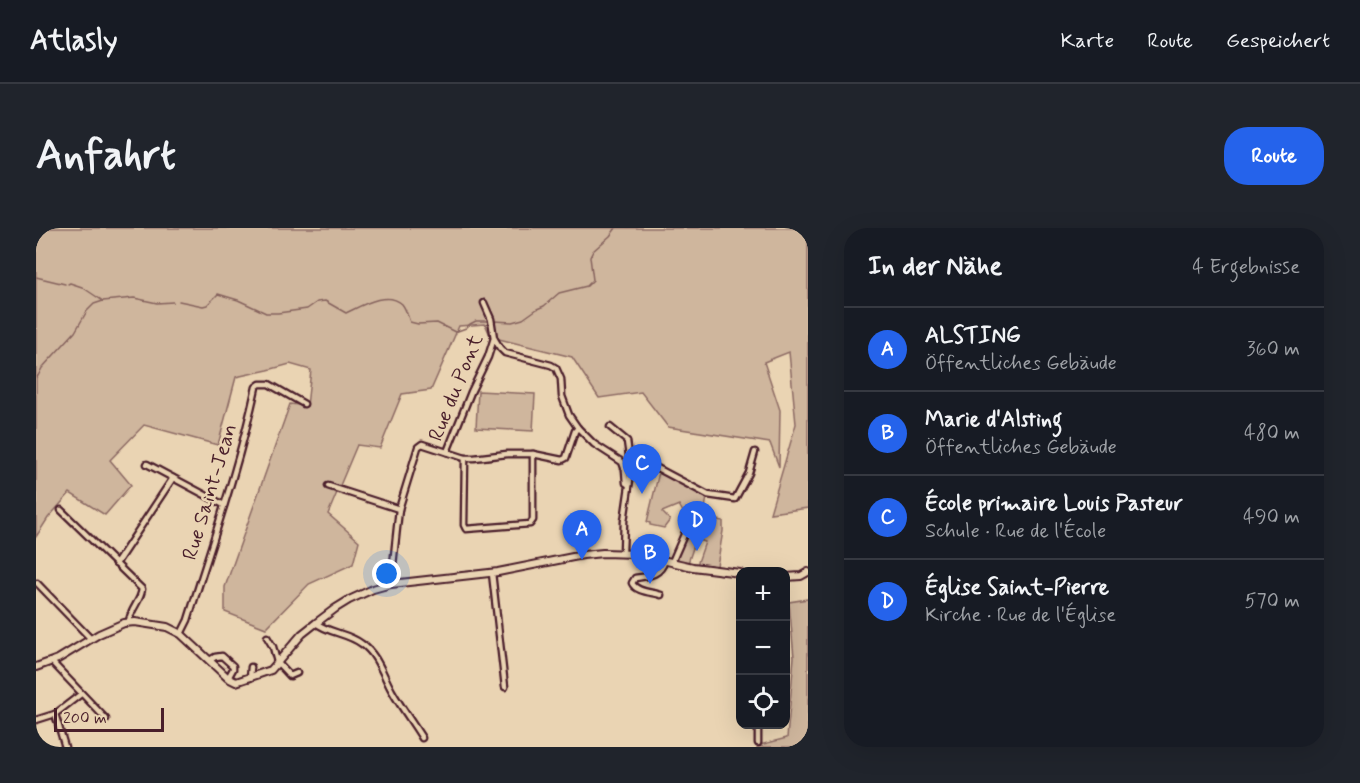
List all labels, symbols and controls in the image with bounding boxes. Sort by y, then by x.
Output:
text: Atlasly [30,23,118,60]
text: Karte [1061,27,1114,55]
text: Route [1147,27,1193,55]
text: Gespeichert [1226,27,1330,55]
button: Route [1224,127,1324,185]
text: Anfahrt [36,129,176,184]
text: In der Nähe [868,250,1002,284]
text: 4 Ergebnisse [1192,254,1300,281]
text: ALSTING [925,322,1021,350]
street label: Rue du Pont [422,330,490,446]
text: A [881,336,894,363]
text: 360 m [1247,336,1300,363]
text: Öffentliches Gebäude [925,350,1117,377]
text: Marie d'Alsting [925,406,1062,434]
street label: Rue Saint-Jean [176,420,244,564]
text: B [881,420,894,447]
text: 480 m [1244,420,1300,447]
text: Öffentliches Gebäude [925,434,1117,461]
pin: C [622,444,662,494]
text: École primaire Louis Pasteur [925,490,1183,518]
pin: D [678,502,716,551]
text: C [880,504,895,531]
text: 490 m [1243,504,1300,531]
pin: A [562,510,602,560]
text: Schule · Rue de l'École [925,518,1106,545]
pin: B [630,534,670,584]
your location [372,559,401,588]
map controls [736,567,790,729]
button: + [736,567,790,621]
text: Église Saint-Pierre [925,574,1109,602]
text: D [881,588,894,615]
text: 570 m [1245,588,1300,615]
text: Kirche · Rue de l'Église [925,602,1116,629]
button: − [736,621,790,675]
button: locate [736,675,790,729]
scale bar [54,705,164,732]
text: 200 m [63,708,107,729]

